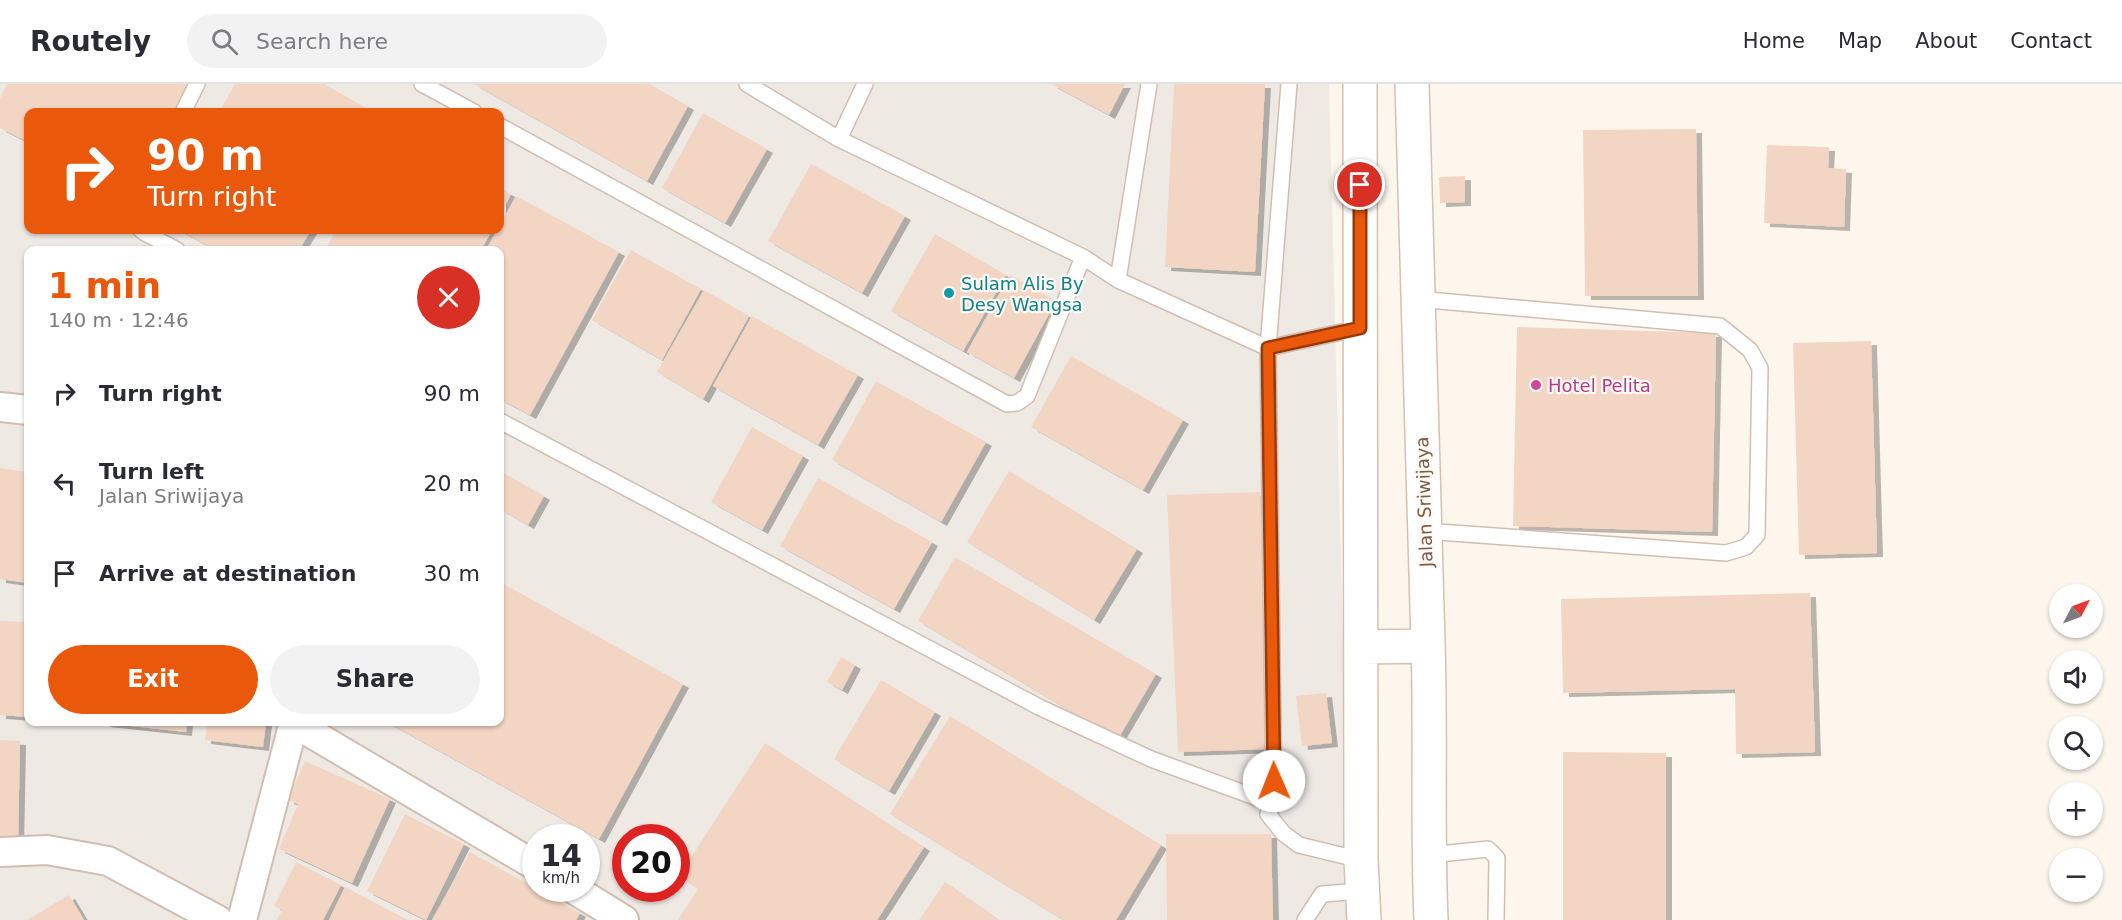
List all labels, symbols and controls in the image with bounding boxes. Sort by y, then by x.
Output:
search box [187,14,607,68]
text: Routely [30,25,151,58]
icon: search [208,25,241,58]
text: Search here [256,29,388,54]
text: Home [1743,29,1805,53]
text: Map [1838,29,1882,53]
text: About [1915,29,1977,53]
text: Contact [2010,29,2092,53]
text: 90 m [147,131,264,180]
icon: right [48,132,126,210]
pin [1334,159,1385,210]
icon: arrive [1343,168,1376,201]
text: Turn right [147,181,276,212]
text: 1 min [48,265,161,306]
button: close [417,266,480,329]
place label: Sulam Alis By Desy Wangsa [961,273,1084,315]
marker: Sulam Alis By Desy Wangsa [942,286,956,300]
text: 140 m · 12:46 [48,308,189,332]
place label: Hotel Pelita [1548,375,1651,396]
icon: right [48,377,81,410]
marker: Hotel Pelita [1529,378,1543,392]
text: Turn right [99,381,222,406]
text: 90 m [424,381,480,406]
street label: Jalan Sriwijaya [1411,436,1437,569]
text: Turn left [99,459,204,484]
icon: left [48,467,81,500]
text: 20 m [424,471,480,496]
text: Jalan Sriwijaya [99,484,244,508]
icon: arrive [48,557,81,590]
text: Arrive at destination [99,561,356,586]
text: 30 m [424,561,480,586]
north arrow [2049,584,2103,638]
map controls [2049,584,2103,902]
button: Exit [48,645,258,714]
button: Share [270,645,480,714]
button: sound [2049,650,2103,704]
button: search [2049,716,2103,770]
position arrow [1242,749,1306,813]
button: + [2049,782,2103,836]
speed limit sign: 20 [612,824,690,902]
text: 14 [540,838,582,873]
button: − [2049,848,2103,902]
text: km/h [542,869,580,887]

